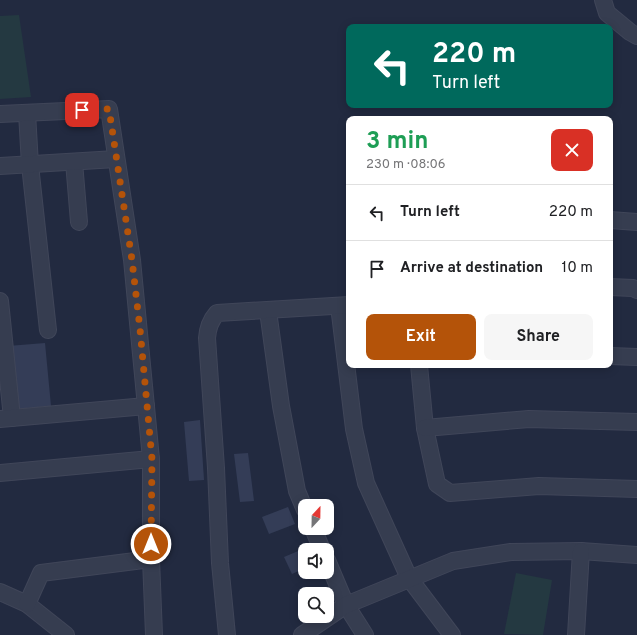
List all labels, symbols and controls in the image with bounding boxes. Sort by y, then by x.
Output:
text: 220 m [432,37,516,73]
icon: left [366,40,418,92]
text: Turn left [432,72,500,95]
pin [65,93,99,127]
icon: arrive [71,99,93,121]
text: 3 min [366,127,428,157]
button: close [551,129,593,171]
text: 230 m · 08:06 [366,157,446,173]
icon: left [366,202,388,224]
text: Turn left [400,203,460,222]
text: 220 m [549,203,593,222]
icon: arrive [366,258,388,280]
text: Arrive at destination [400,259,543,278]
text: 10 m [562,259,593,278]
button: Exit [366,314,476,360]
button: Share [484,314,593,360]
north arrow [298,499,334,535]
map controls [298,499,334,623]
position arrow [130,523,172,565]
button: sound [298,543,334,579]
button: search [298,587,334,623]

